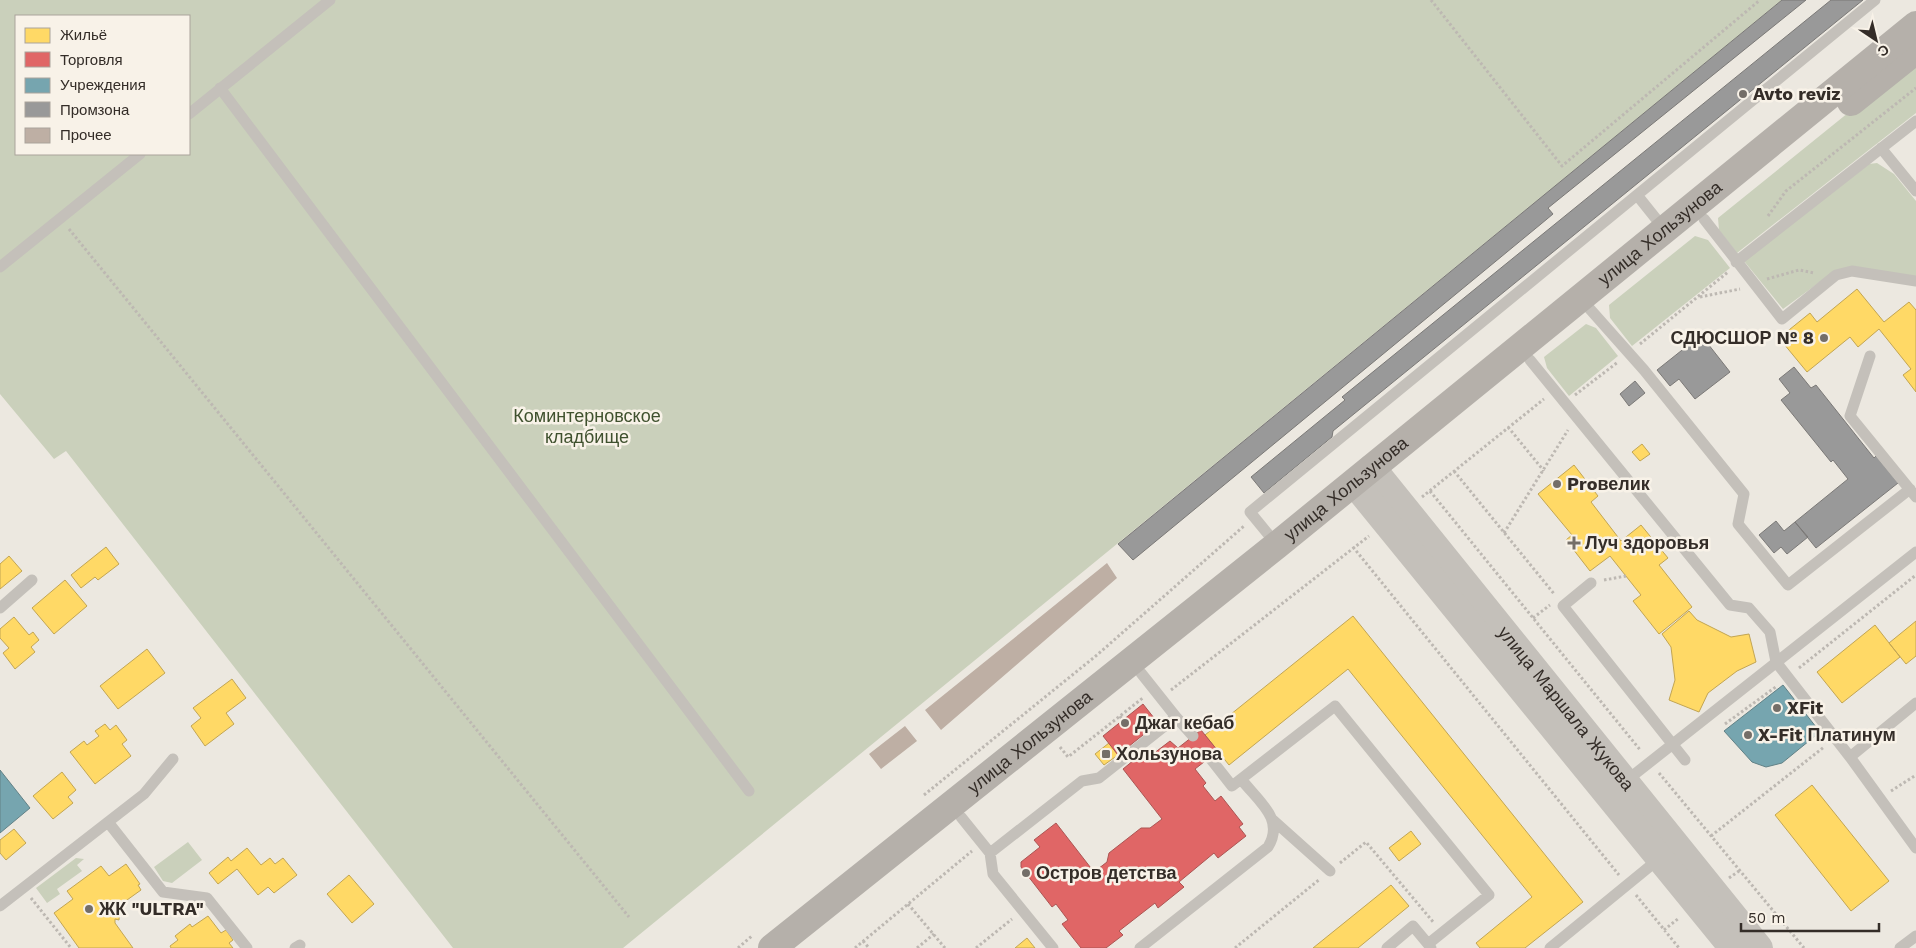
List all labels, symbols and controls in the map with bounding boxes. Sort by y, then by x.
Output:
legend [15,15,190,155]
north arrow [1851,15,1901,65]
text: Жильё [60,26,107,44]
text: С [1875,41,1892,60]
text: Торговля [60,51,123,69]
text: Учреждения [60,76,146,94]
place label: Avto reviz [1753,83,1841,104]
marker: Avto reviz [1737,88,1749,100]
text: Промзона [60,101,130,119]
text: Прочее [60,126,112,144]
street label: улица Хользунова [1594,176,1727,289]
place label: СДЮСШОР № 8 [1670,327,1814,348]
marker: СДЮСШОР № 8 [1818,332,1830,344]
park label: Коминтерновское кладбище [513,405,661,447]
street label: улица Хользунова [1280,431,1413,545]
place label: Proвелик [1567,473,1651,494]
marker: Proвелик [1551,478,1563,490]
place label: Луч здоровья [1585,532,1709,553]
marker: Луч здоровья [1567,536,1581,550]
street label: улица Маршала Жукова [1494,622,1639,795]
street label: улица Хользунова [963,685,1097,798]
place label: XFit [1787,697,1823,718]
marker: XFit [1771,702,1783,714]
place label: Джаг кебаб [1135,712,1235,733]
marker: Джаг кебаб [1119,717,1131,729]
place label: X-Fit Платинум [1758,724,1896,745]
marker: X-Fit Платинум [1742,729,1754,741]
place label: Хользунова [1116,743,1223,764]
marker: Хользунова [1100,748,1112,760]
place label: Остров детства [1036,862,1177,883]
marker: Остров детства [1020,867,1032,879]
place label: ЖК "ULTRA" [98,898,204,919]
scale bar [1741,900,1878,932]
marker: ЖК "ULTRA" [83,903,95,915]
text: 50 m [1748,909,1785,927]

